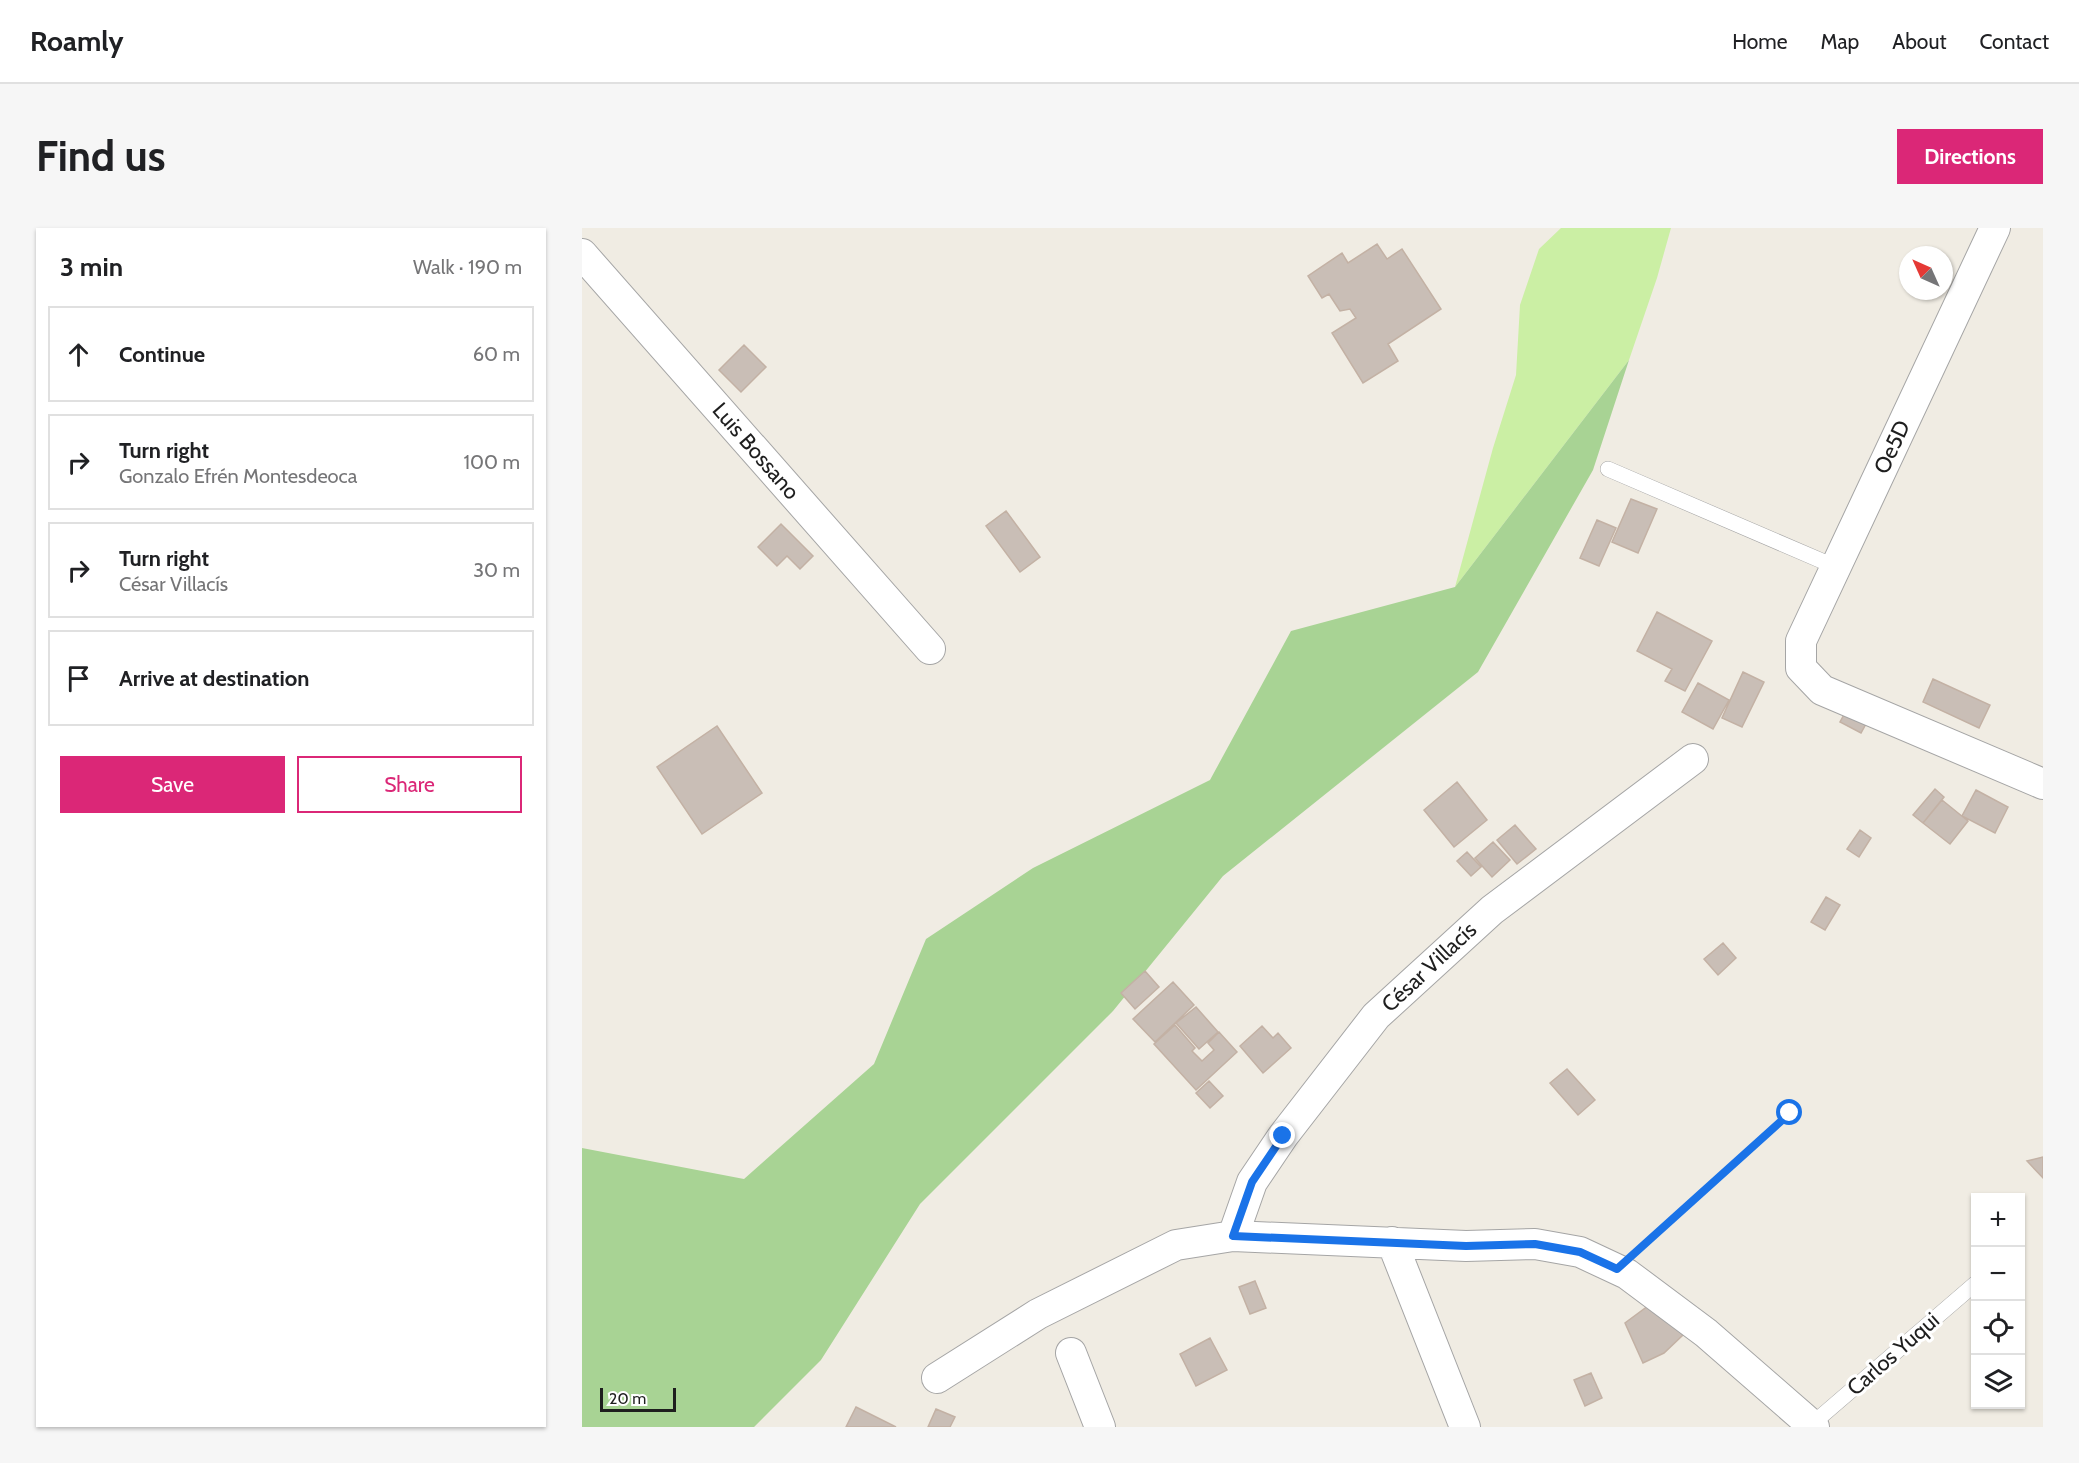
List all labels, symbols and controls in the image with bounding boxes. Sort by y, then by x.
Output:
text: Roamly [30,24,124,58]
text: Home [1732,29,1788,54]
text: Map [1821,29,1859,54]
text: About [1892,29,1946,54]
text: Contact [1979,29,2049,54]
button: Directions [1897,129,2043,184]
text: Find us [36,130,165,182]
north arrow [1899,246,1953,300]
text: 3 min [60,251,123,283]
text: Walk · 190 m [413,255,522,279]
icon: ahead [62,338,95,371]
text: Continue [119,341,205,368]
text: 60 m [473,342,520,366]
street label: Luis Bossano [707,397,805,505]
street label: Oe5D [1868,416,1916,478]
text: Turn right [119,437,209,464]
icon: right [62,446,95,479]
text: 100 m [464,450,520,474]
text: Gonzalo Efrén Montesdeoca [119,464,357,488]
text: Turn right [119,545,209,572]
icon: right [62,554,95,587]
text: 30 m [473,558,520,582]
text: César Villacís [119,572,228,596]
icon: arrive [62,662,95,695]
text: Arrive at destination [119,665,309,692]
button: Save [60,756,285,813]
button: Share [297,756,522,813]
street label: César Villacís [1376,916,1482,1018]
route start [1776,1099,1802,1125]
route end [1269,1122,1295,1148]
map controls [1971,1193,2025,1409]
button: + [1971,1193,2025,1247]
button: − [1971,1247,2025,1301]
button: locate [1971,1301,2025,1355]
street label: Carlos Yuqui [1841,1307,1945,1401]
button: layers [1971,1355,2025,1409]
scale bar [600,1385,676,1412]
text: 20 m [609,1389,646,1408]

